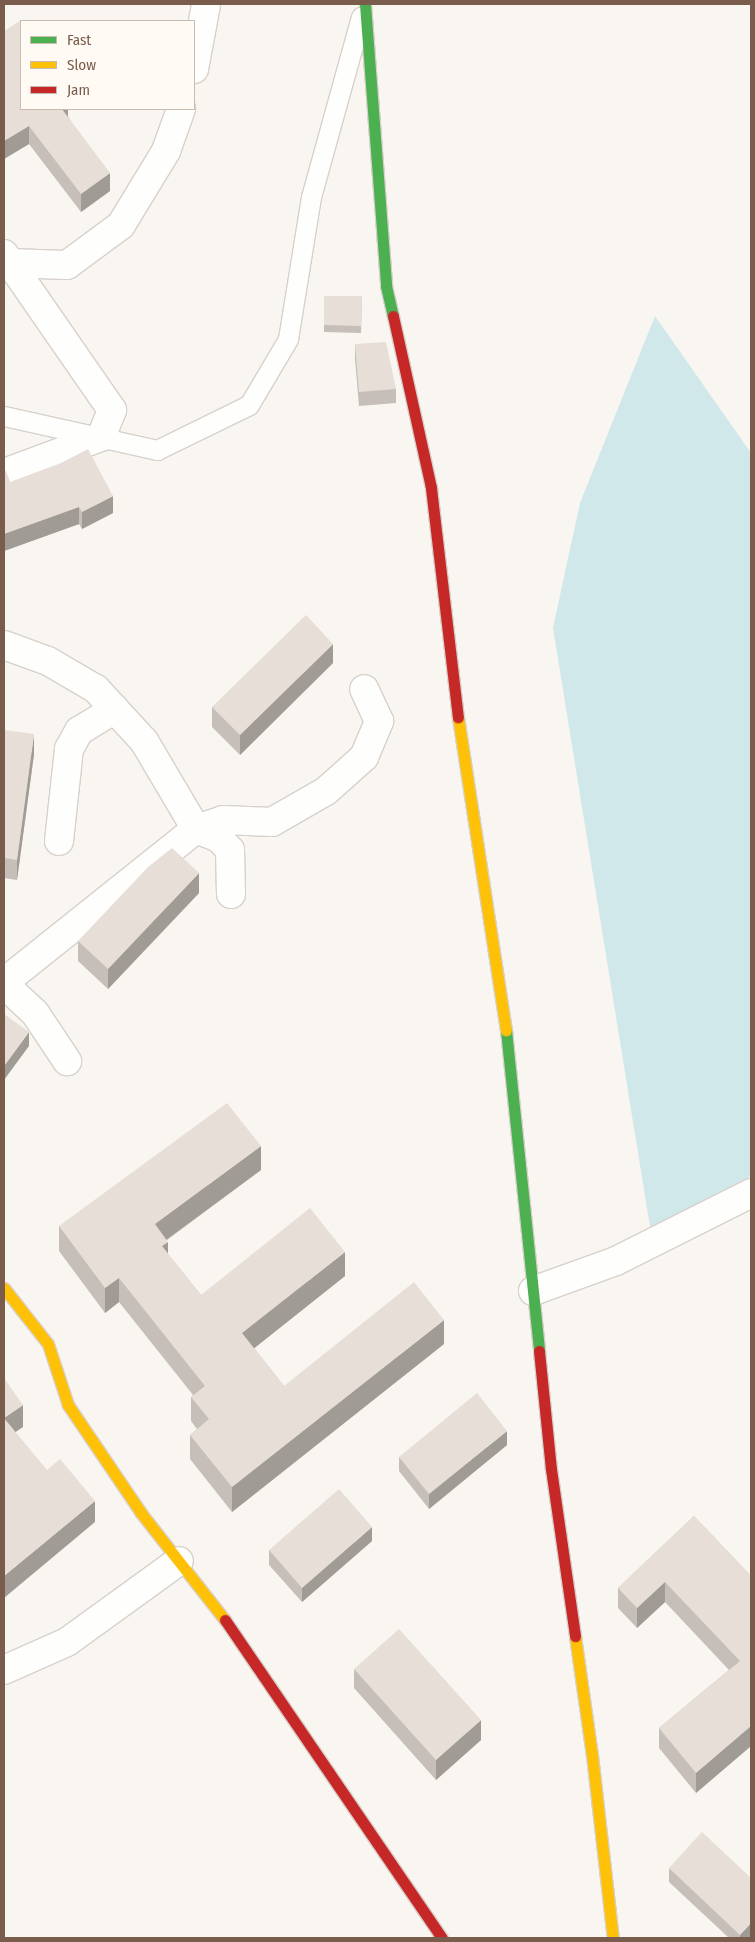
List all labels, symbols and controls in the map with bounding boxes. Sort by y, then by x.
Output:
legend [20,20,195,110]
text: Fast [67,31,91,49]
text: Slow [67,56,96,74]
text: Jam [67,81,90,99]

